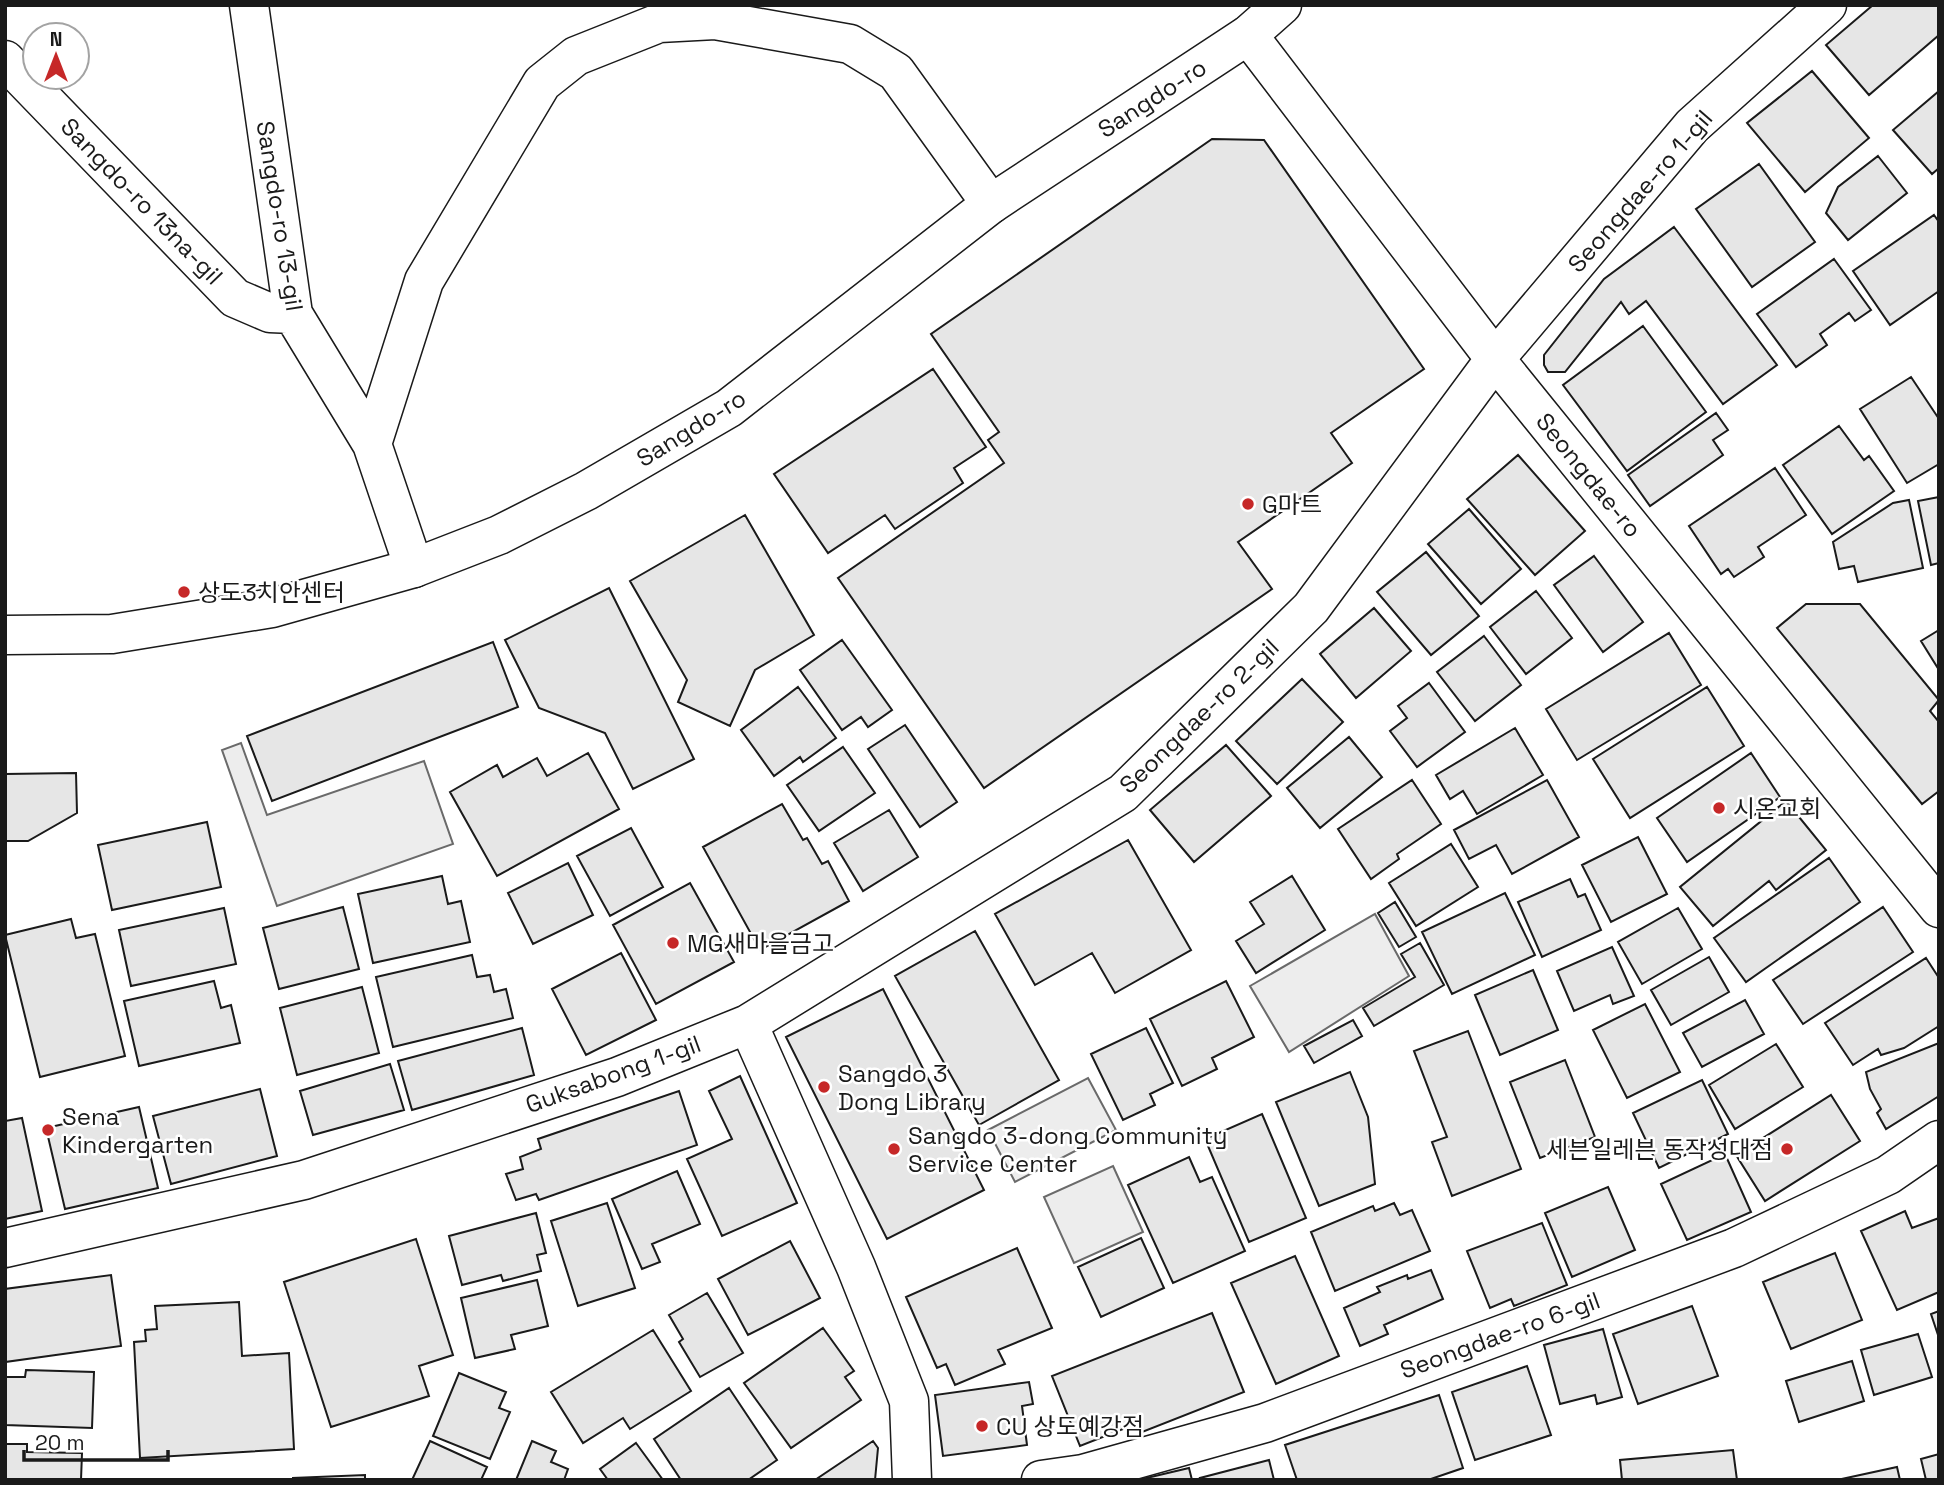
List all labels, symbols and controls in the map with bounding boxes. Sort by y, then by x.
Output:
north arrow [21,21,91,91]
text: N [50,27,62,52]
street label: Sangdo-ro [1092,51,1212,145]
street label: Seongdae-ro 1-gil [1561,103,1719,279]
street label: Sangdo-ro 13na-gil [54,111,230,291]
street label: Sangdo-ro 13-gil [250,119,310,313]
street label: Sangdo-ro [631,382,751,474]
street label: Seongdae-ro [1529,406,1649,544]
place label: G마트 [1262,489,1322,520]
marker: G마트 [1240,496,1256,512]
place label: 상도3치안센터 [198,577,345,608]
marker: 상도3치안센터 [176,584,192,600]
street label: Seongdae-ro 2-gil [1113,632,1285,800]
place label: 시온교회 [1733,793,1821,824]
marker: 시온교회 [1711,800,1727,816]
place label: MG새마을금고 [687,928,834,959]
marker: MG새마을금고 [665,935,681,951]
street label: Guksabong 1-gil [521,1028,705,1120]
place label: Sangdo 3 Dong Library [838,1058,986,1117]
marker: Sangdo 3 Dong Library [816,1079,832,1095]
place label: Sena Kindergarten [62,1101,213,1160]
place label: Sangdo 3-dong Community Service Center [908,1120,1227,1179]
marker: Sena Kindergarten [40,1122,56,1138]
place label: 세븐일레븐 동작성대점 [1546,1134,1773,1165]
marker: Sangdo 3-dong Community Service Center [886,1141,902,1157]
marker: 세븐일레븐 동작성대점 [1779,1141,1795,1157]
street label: Seongdae-ro 6-gil [1396,1284,1604,1386]
place label: CU 상도예강점 [996,1411,1144,1442]
scale bar [24,1418,168,1462]
marker: CU 상도예강점 [974,1418,990,1434]
text: 20 m [35,1429,85,1456]

